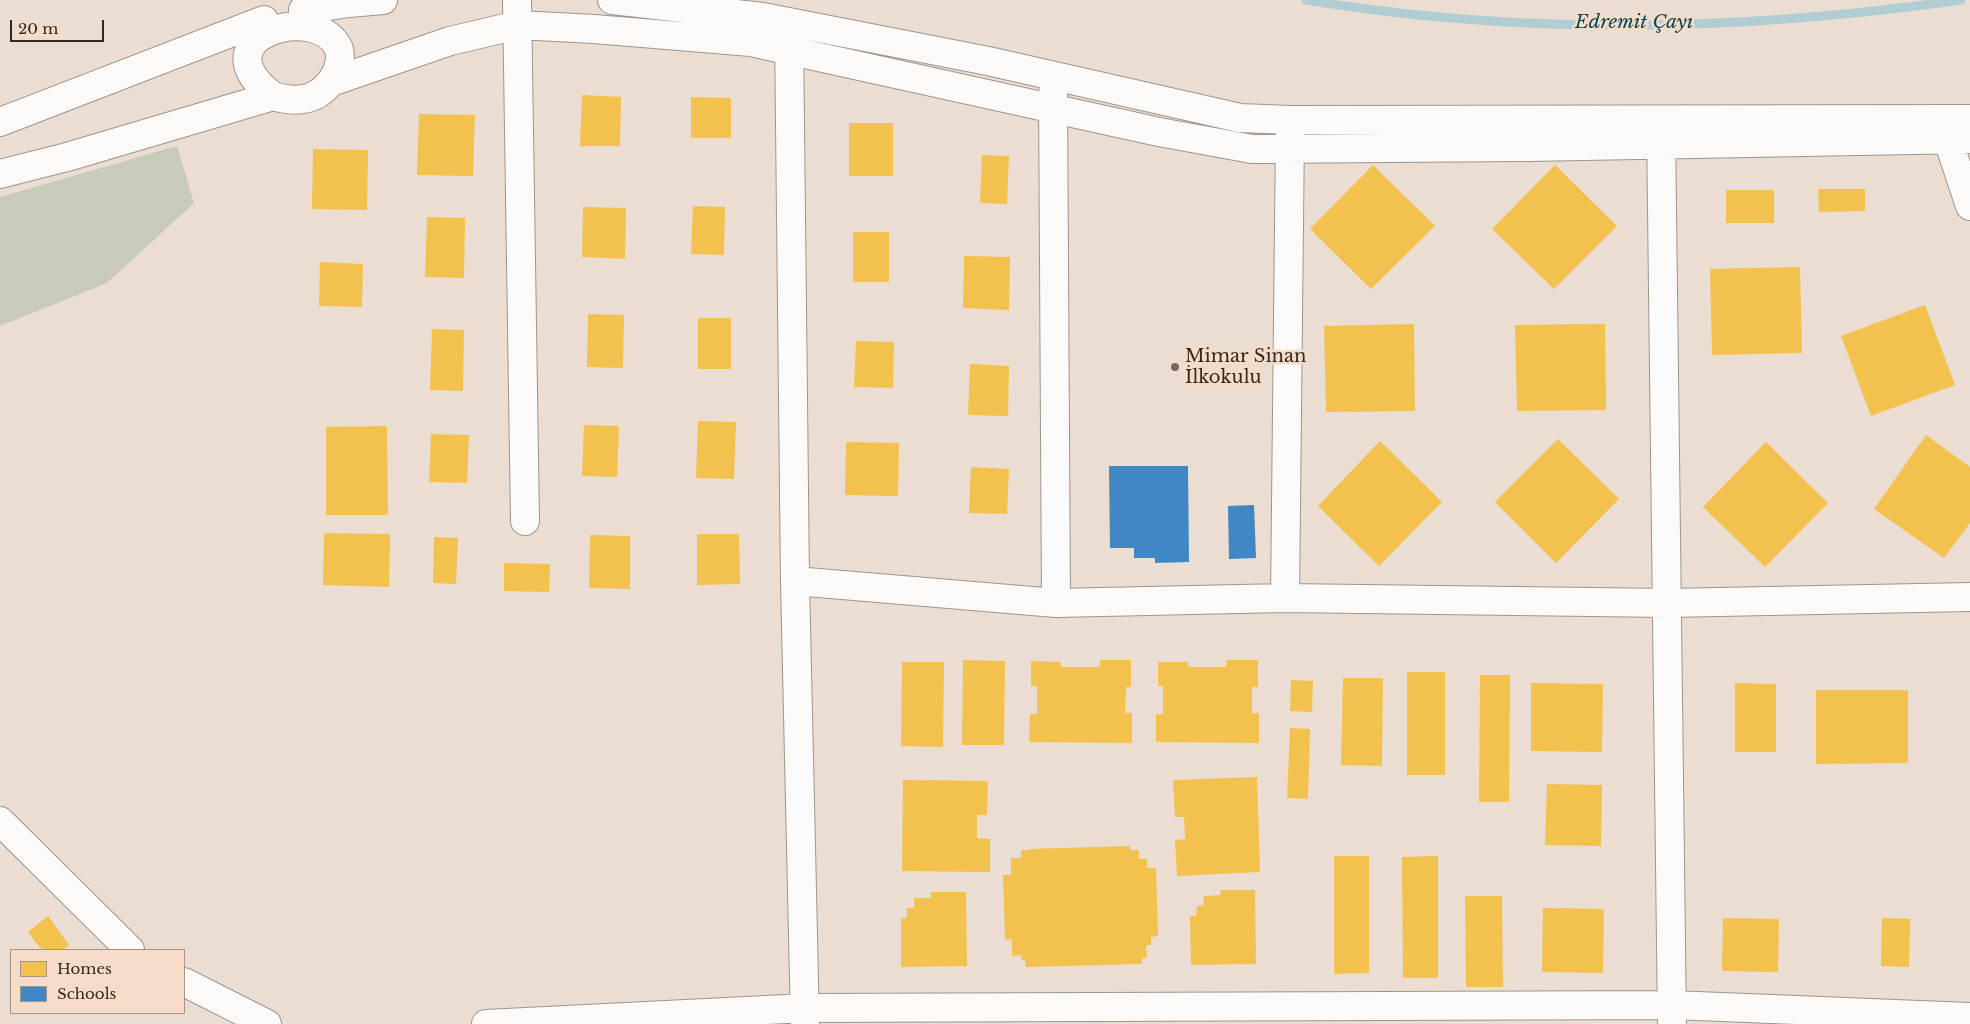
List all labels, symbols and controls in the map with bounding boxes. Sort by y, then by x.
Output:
scale bar [12,10,106,42]
water label: Edremit Çayı [1575,12,1693,34]
text: 20 m [18,19,58,38]
place label: Mimar Sinan İlkokulu [1185,346,1306,388]
marker: Mimar Sinan İlkokulu [1169,361,1181,373]
legend [10,949,185,1014]
text: Homes [57,959,112,978]
text: Schools [57,984,116,1003]

